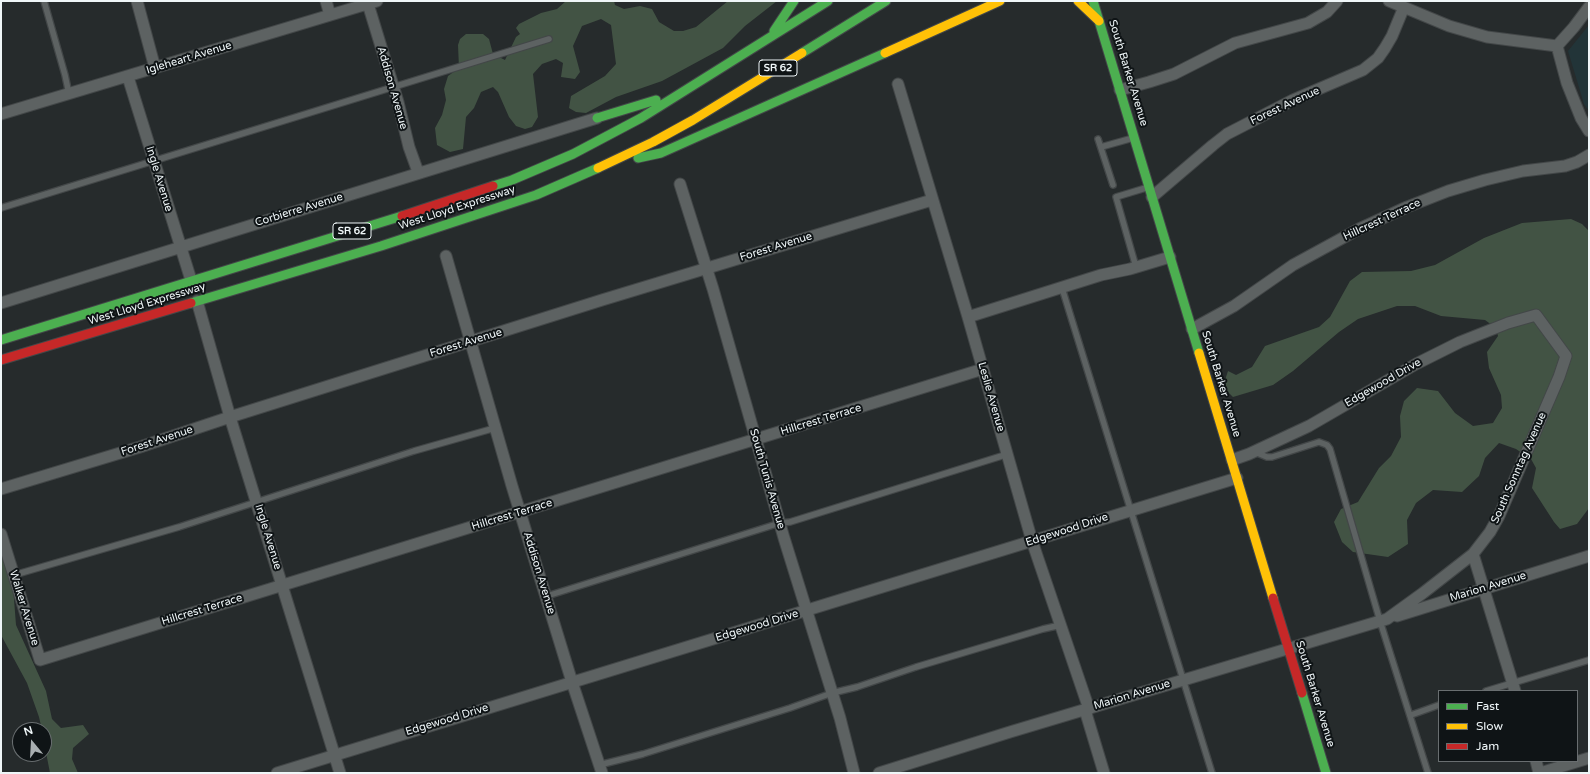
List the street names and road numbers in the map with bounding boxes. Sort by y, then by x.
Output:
street label: South Barker Avenue [1106,18,1150,128]
street label: Igleheart Avenue [145,39,233,77]
street label: Addison Avenue [374,45,410,131]
road number: SR 62 [759,60,797,76]
street label: Forest Avenue [1248,84,1322,128]
street label: Ingle Avenue [143,145,175,213]
street label: West Lloyd Expressway [397,183,517,233]
street label: Corbierre Avenue [254,190,344,230]
street label: Hillcrest Terrace [1341,196,1423,244]
road number: SR 62 [333,223,371,239]
street label: Forest Avenue [738,230,814,264]
street label: West Lloyd Expressway [87,280,207,328]
street label: Forest Avenue [428,326,504,360]
street label: South Barker Avenue [1199,329,1243,439]
street label: Edgewood Drive [1343,356,1423,410]
street label: Leslie Avenue [975,361,1007,433]
street label: Hillcrest Terrace [779,401,863,439]
street label: South Sonntag Avenue [1489,410,1549,526]
street label: Forest Avenue [119,423,195,459]
street label: South Tunis Avenue [746,427,788,531]
street label: Hillcrest Terrace [470,496,554,534]
street label: Ingle Avenue [252,503,284,571]
street label: Edgewood Drive [1024,510,1110,550]
street label: Addison Avenue [520,530,558,616]
street label: Walker Avenue [6,569,42,647]
street label: Marion Avenue [1448,569,1528,605]
street label: Hillcrest Terrace [160,591,244,629]
street label: Edgewood Drive [714,607,800,645]
street label: South Barker Avenue [1293,639,1337,749]
street label: Marion Avenue [1092,677,1172,713]
street label: Edgewood Drive [404,701,490,739]

